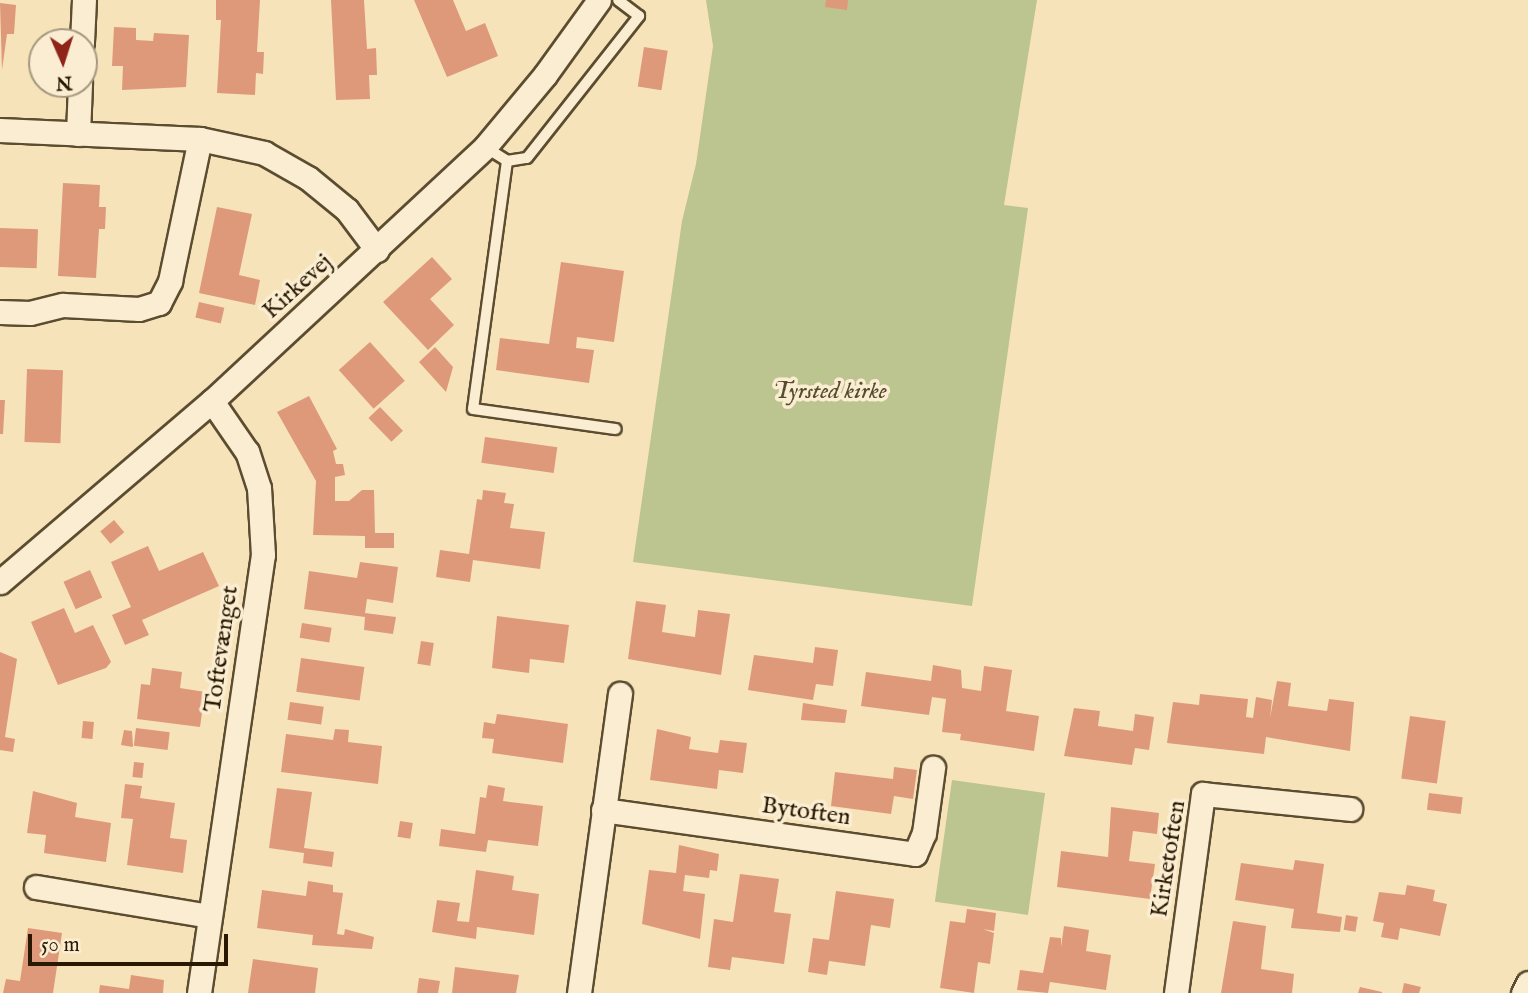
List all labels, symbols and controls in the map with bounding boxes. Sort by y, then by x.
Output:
north arrow [28,28,98,98]
text: N [55,70,73,94]
street label: Kirkevej [257,248,339,326]
park label: Tyrsted kirke [773,378,887,406]
street label: Toftevænget [199,584,245,714]
street label: Bytoften [760,792,852,832]
street label: Kirketoften [1146,798,1192,920]
scale bar [32,920,231,964]
text: 50 m [41,932,80,959]

